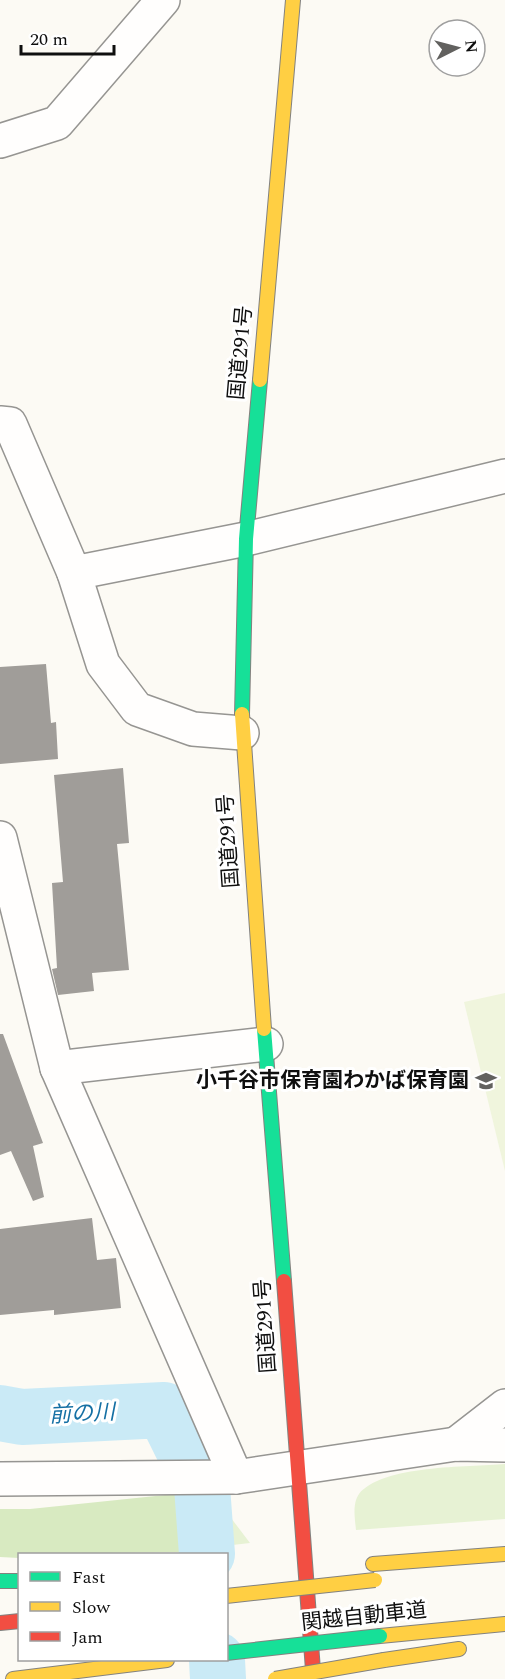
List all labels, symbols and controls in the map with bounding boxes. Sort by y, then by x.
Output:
scale bar [21,18,114,56]
north arrow [427,18,487,78]
text: 20 m [30,26,68,53]
text: N [458,39,484,54]
street label: 国道291号 [221,305,261,401]
street label: 国道291号 [210,793,248,889]
place label: 小千谷市保育園わかば保育園 [196,1065,469,1097]
school or university icon: 小千谷市保育園わかば保育園 [474,1069,498,1093]
street label: 国道291号 [247,1278,285,1374]
water label: 前の川 [48,1396,118,1432]
legend [18,1553,228,1661]
text: Fast [72,1564,105,1591]
text: Slow [72,1594,111,1621]
street label: 関越自動車道 [300,1595,428,1639]
text: Jam [72,1624,103,1651]

